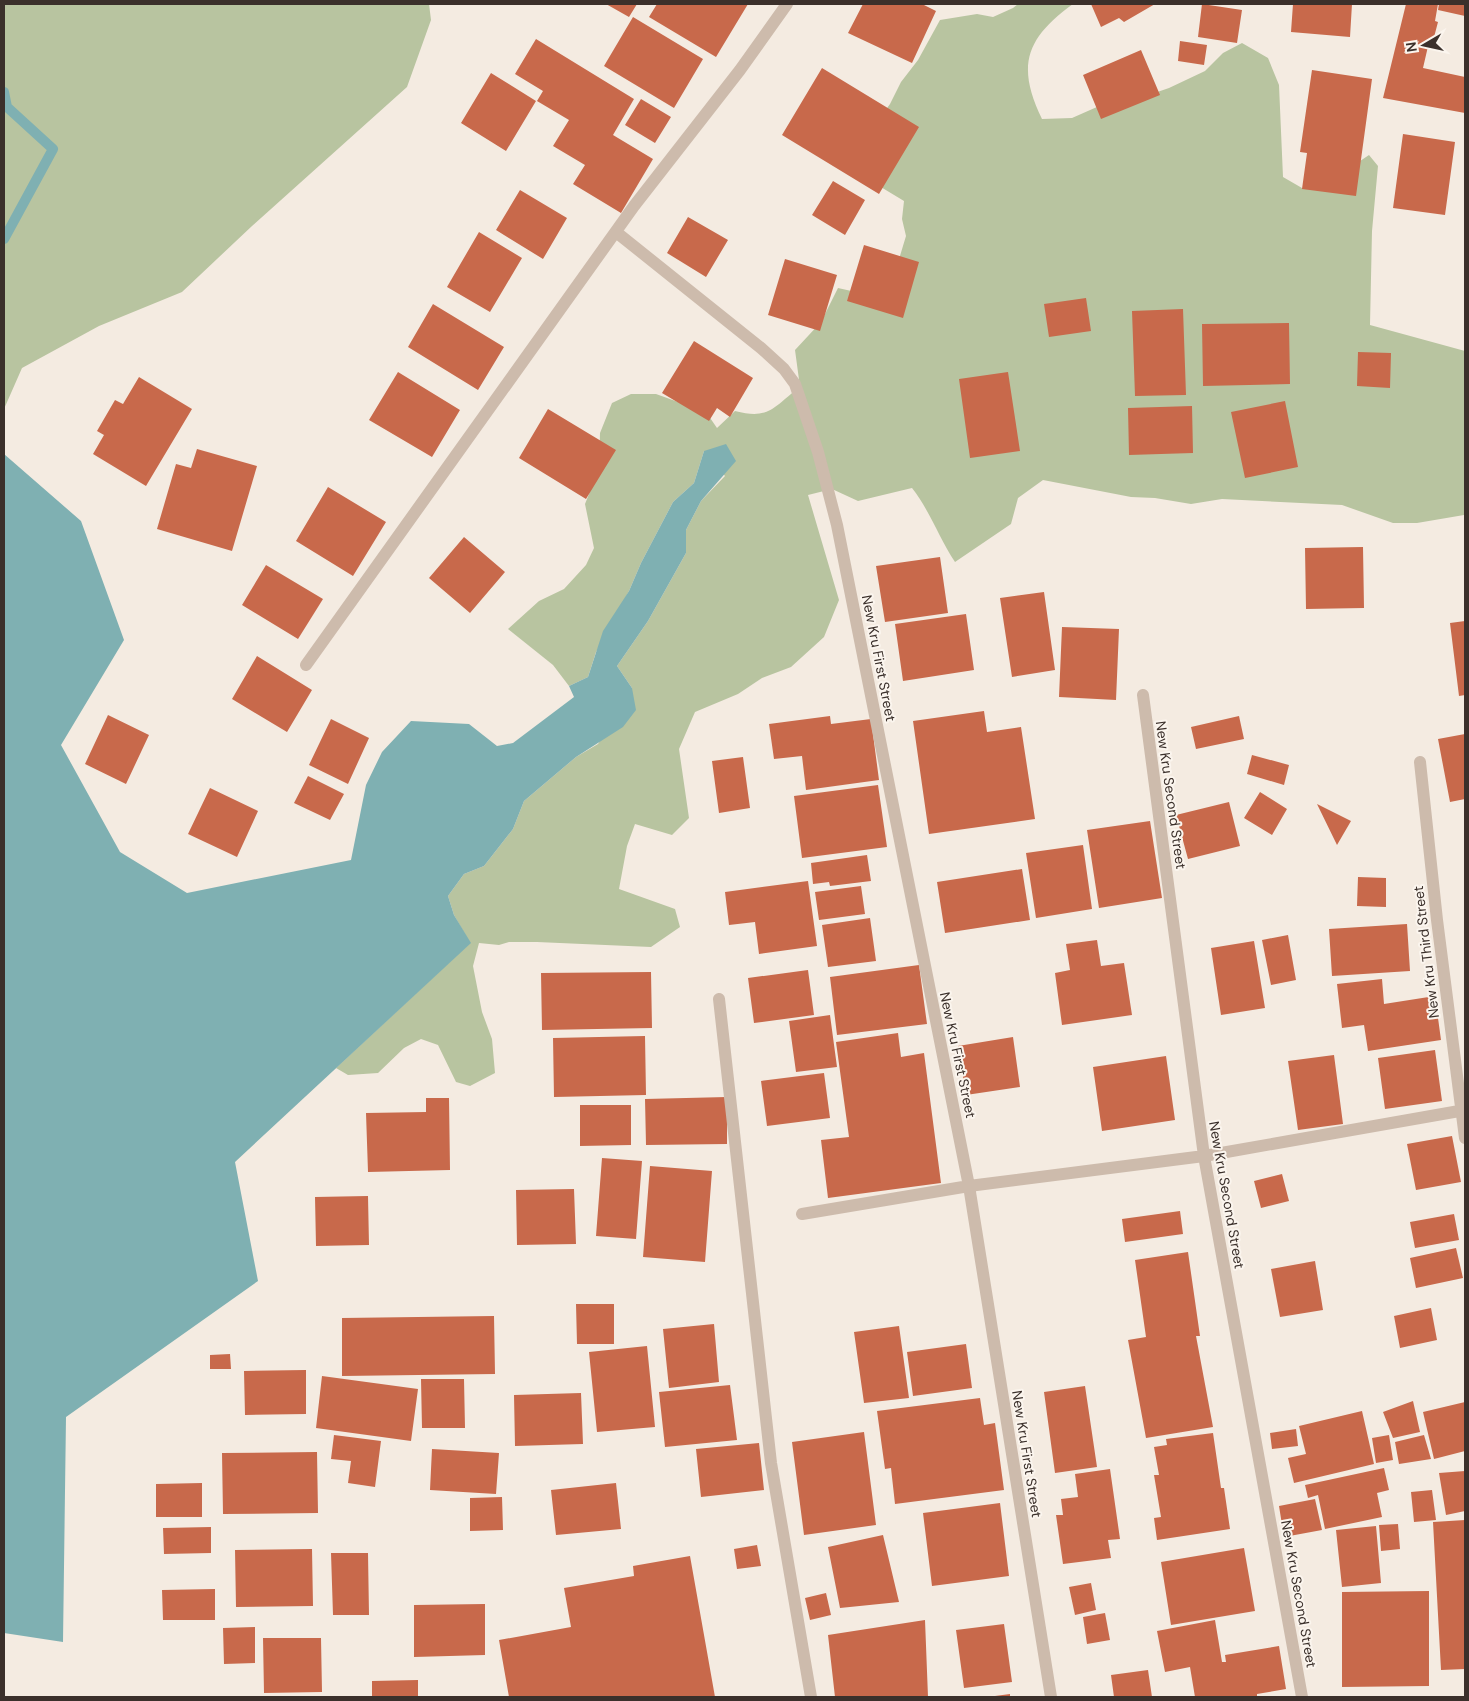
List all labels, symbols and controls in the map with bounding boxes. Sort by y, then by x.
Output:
north arrow [1399,20,1449,70]
text: N [1401,41,1421,53]
street label: New Kru First Street [858,593,900,723]
street label: New Kru Second Street [1152,720,1190,870]
street label: New Kru Third Street [1409,885,1443,1019]
street label: New Kru First Street [936,990,980,1120]
street label: New Kru Second Street [1205,1120,1249,1270]
street label: New Kru First Street [1008,1389,1046,1519]
street label: New Kru Second Street [1277,1519,1321,1669]

